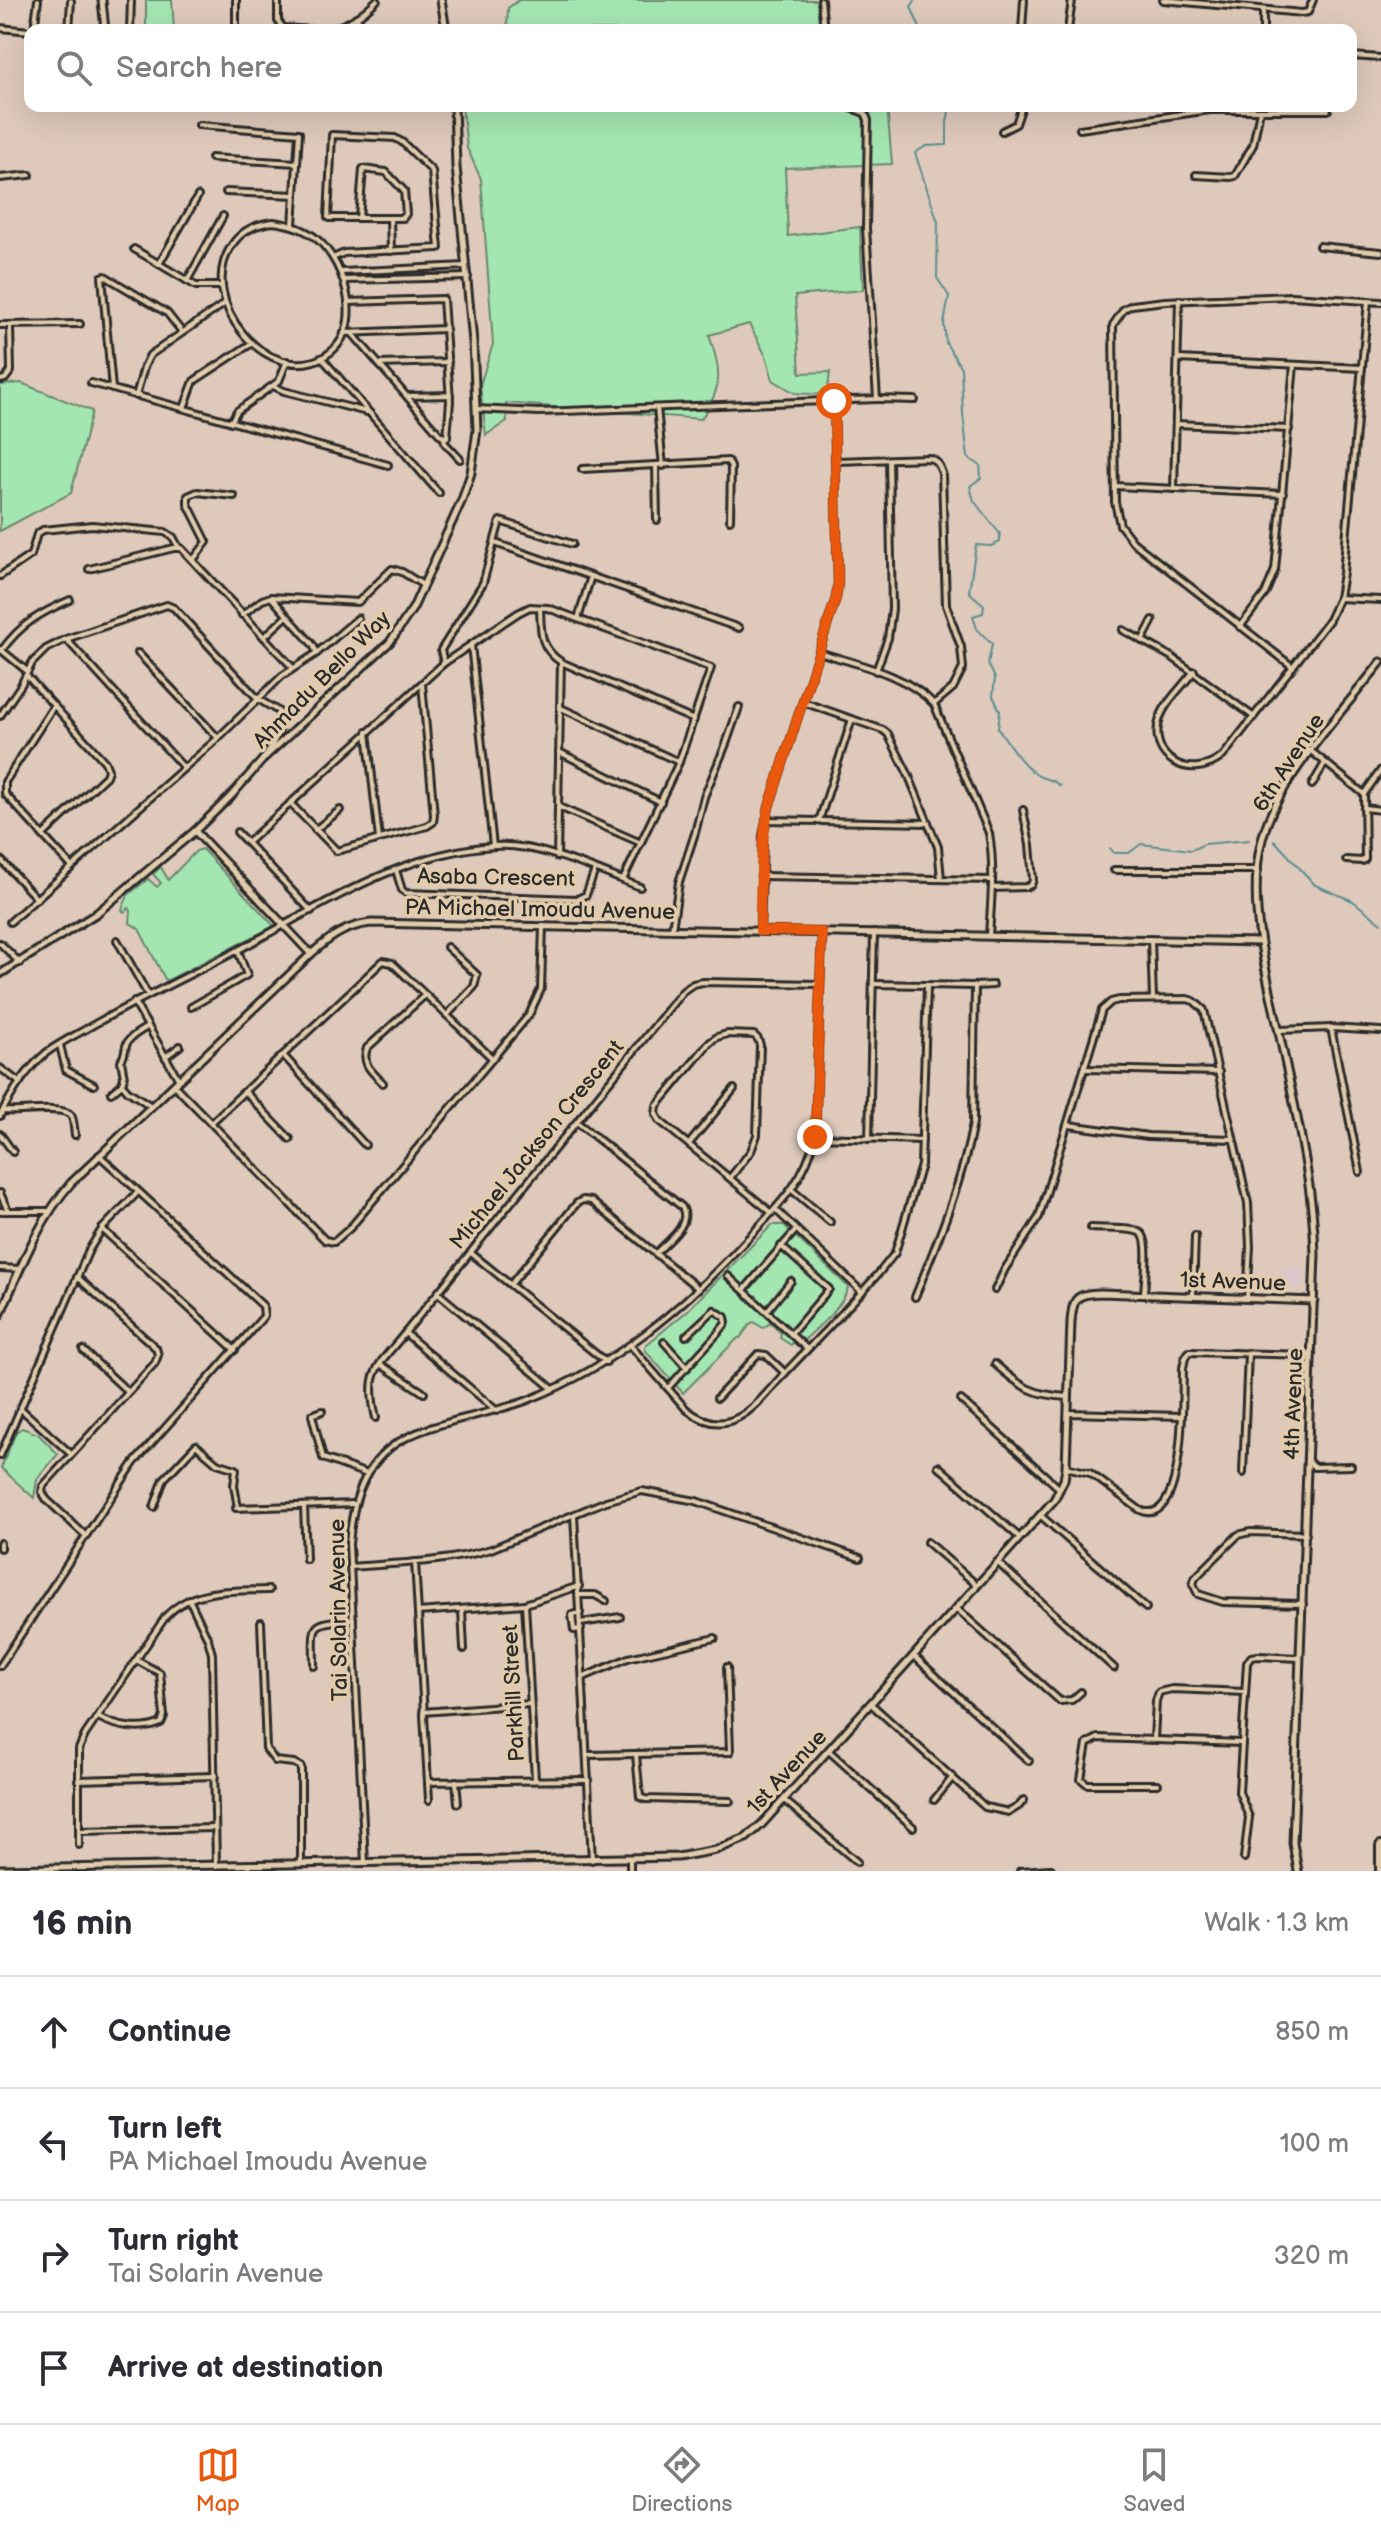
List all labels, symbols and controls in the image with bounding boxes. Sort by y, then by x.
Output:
search box [24,24,1357,112]
icon: search [52,46,96,90]
text: Search here [116,50,282,86]
route start [816,383,852,419]
street label: Ahmadu Bello Way [248,606,396,754]
street label: 6th Avenue [1247,709,1331,817]
street label: Asaba Crescent [417,863,575,893]
street label: PA Michael Imoudu Avenue [405,894,675,926]
street label: Michael Jackson Crescent [444,1035,630,1255]
route end [797,1119,833,1155]
street label: 1st Avenue [1180,1267,1286,1297]
street label: 4th Avenue [1279,1348,1309,1460]
street label: Tai Solarin Avenue [324,1519,354,1701]
street label: Parkhill Street [497,1624,531,1762]
street label: 1st Avenue [741,1724,833,1820]
text: 16 min [32,1903,132,1944]
text: Walk · 1.3 km [1204,1908,1349,1939]
icon: ahead [32,2010,76,2054]
text: Continue [108,2014,231,2050]
text: 850 m [1275,2017,1349,2048]
text: Turn left [108,2111,222,2147]
icon: left [32,2122,76,2166]
text: 100 m [1280,2129,1349,2160]
text: PA Michael Imoudu Avenue [108,2147,427,2178]
text: Turn right [108,2223,239,2259]
icon: right [32,2234,76,2278]
text: 320 m [1274,2241,1349,2272]
text: Tai Solarin Avenue [108,2259,323,2290]
icon: arrive [32,2346,76,2390]
text: Arrive at destination [108,2350,384,2386]
tab: Map [196,2443,240,2518]
tab: Directions [631,2443,732,2518]
tab: Saved [1124,2443,1185,2518]

